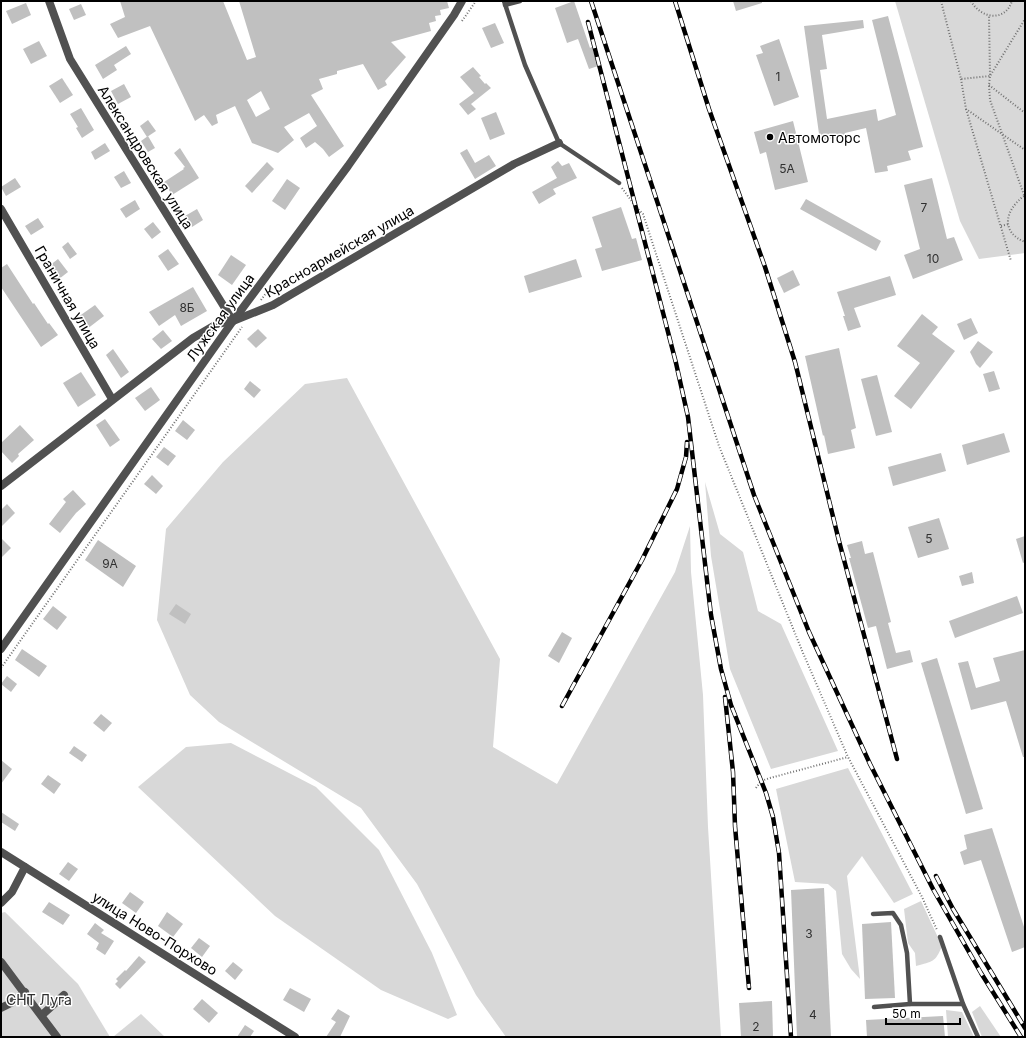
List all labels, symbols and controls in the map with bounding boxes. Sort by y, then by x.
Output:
house number: 1 [776,69,780,84]
street label: Александровская улица [95,82,197,232]
place label: Автомоторс [778,129,861,146]
marker: Автомоторс [765,132,775,142]
house number: 5А [779,161,795,176]
house number: 7 [921,200,928,215]
street label: Красноармейская улица [261,201,417,301]
street label: Граничная улица [32,242,104,352]
house number: 10 [927,251,939,266]
street label: Лужская улица [182,270,258,364]
house number: 8Б [179,300,195,315]
house number: 5 [925,531,933,546]
house number: 9А [102,556,118,571]
street label: улица Ново-Порхово [89,888,221,978]
house number: 3 [805,926,813,941]
park label: СНТ Луга [6,991,72,1008]
scale bar [886,1000,960,1026]
text: 50 m [892,1006,921,1021]
house number: 4 [809,1007,817,1022]
house number: 2 [752,1019,760,1034]

